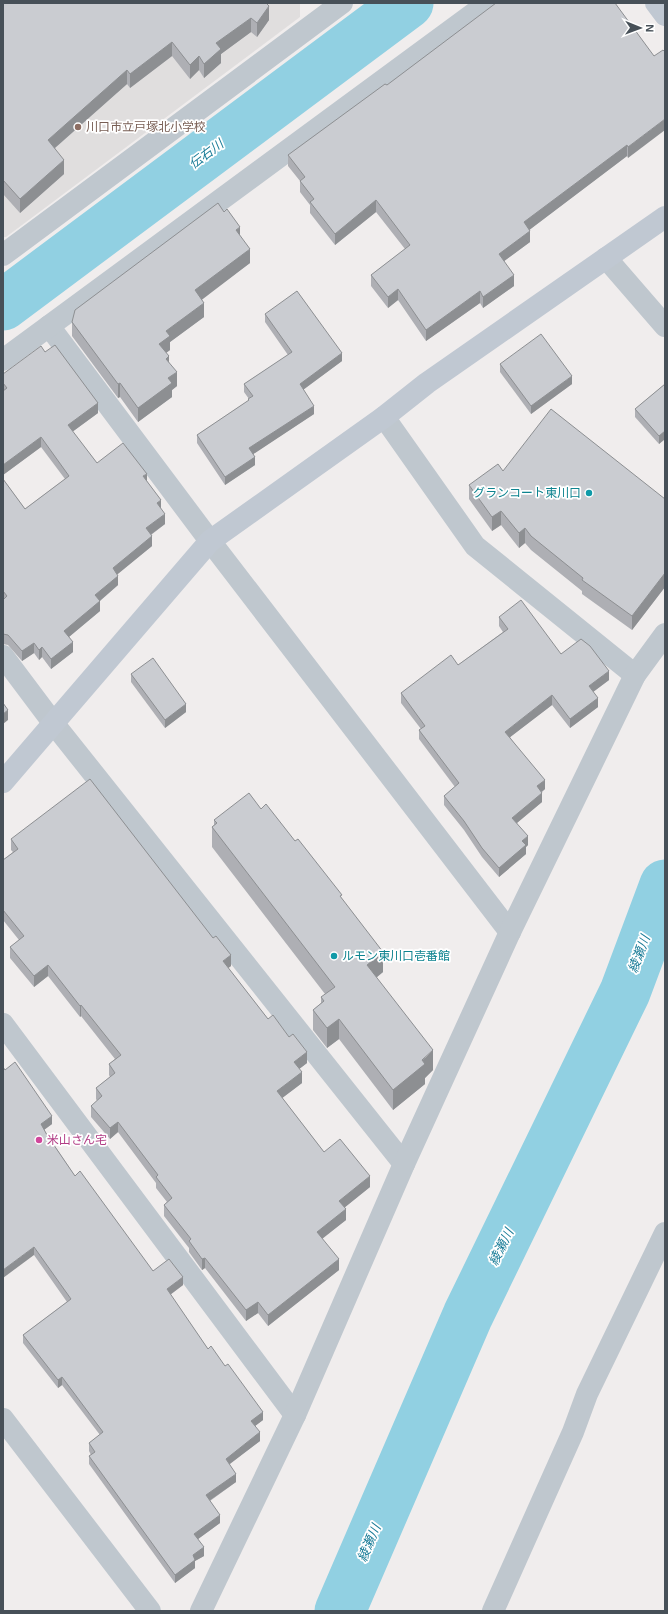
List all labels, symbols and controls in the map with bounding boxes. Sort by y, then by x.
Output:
north arrow [620,8,660,48]
text: N [644,24,656,32]
place label: 川口市立戸塚北小学校 [86,120,206,134]
marker: 川口市立戸塚北小学校 [73,122,83,132]
water label: 伝右川 [186,135,228,172]
place label: グランコート東川口 [473,486,581,500]
marker: グランコート東川口 [584,488,594,498]
water label: 綾瀬川 [625,931,653,975]
place label: ルモン東川口壱番館 [342,949,450,963]
marker: ルモン東川口壱番館 [329,951,339,961]
place label: 米山さん宅 [47,1133,107,1147]
marker: 米山さん宅 [34,1135,44,1145]
water label: 綾瀬川 [486,1224,517,1268]
water label: 綾瀬川 [354,1520,384,1564]

